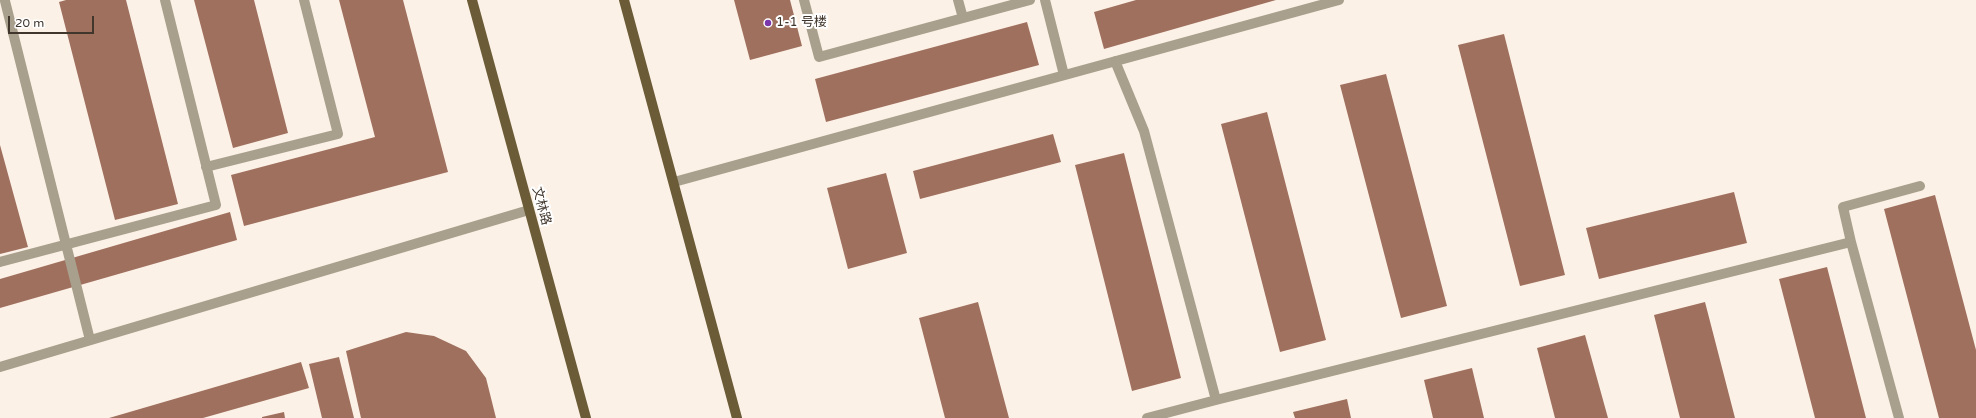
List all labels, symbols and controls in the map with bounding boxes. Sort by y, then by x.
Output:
scale bar [10,8,96,34]
place label: 1-1 号楼 [776,15,827,31]
text: 20 m [15,16,44,30]
marker: 1-1 号楼 [763,18,773,28]
street label: 文林路 [528,185,554,227]

